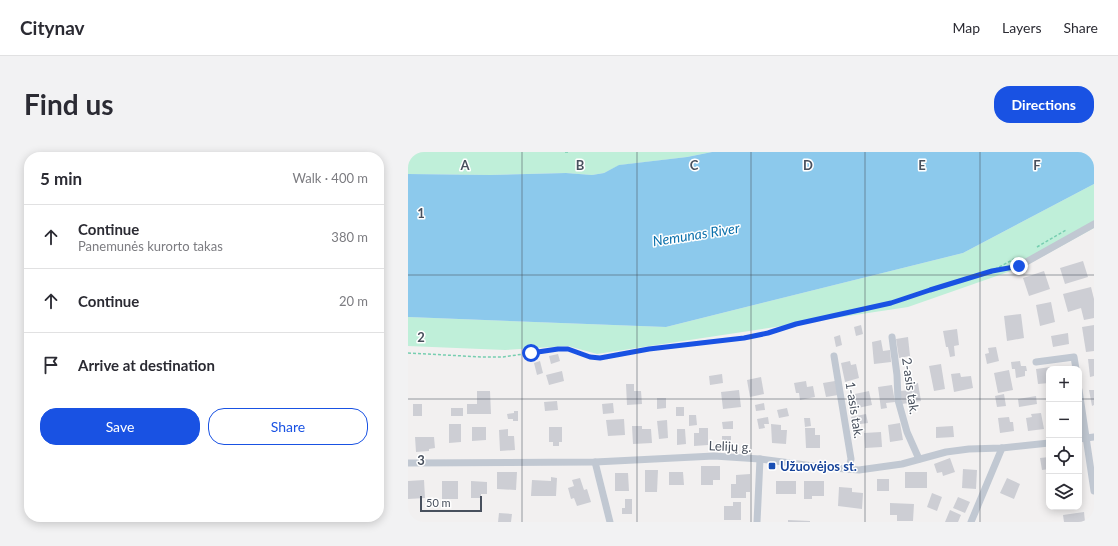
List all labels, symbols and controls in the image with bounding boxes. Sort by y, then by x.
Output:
text: Citynav [20,16,85,39]
text: Map [952,19,980,36]
text: Layers [1002,19,1042,36]
text: Share [1064,19,1098,36]
button: Directions [994,86,1094,123]
text: Find us [24,87,114,121]
text: A [459,157,470,173]
text: B [576,157,585,173]
text: C [690,157,699,173]
text: D [803,157,813,173]
text: E [918,157,926,173]
text: F [1033,157,1041,173]
text: 5 min [40,168,82,189]
text: Walk · 400 m [292,170,368,186]
text: 1 [417,205,425,221]
water label: Nemunas River [651,219,741,249]
text: Continue [78,220,139,238]
icon: ahead [40,226,62,248]
text: 380 m [331,229,368,245]
text: Panemunės kurorto takas [78,238,223,254]
route end [1010,257,1028,275]
icon: ahead [40,290,62,312]
text: Continue [78,292,139,310]
text: 20 m [339,293,368,309]
text: 2 [417,329,425,345]
route start [522,344,540,362]
icon: arrive [40,354,62,376]
text: Arrive at destination [78,356,215,374]
street label: 2-asis tak. [899,356,923,416]
map controls [1046,366,1082,510]
button: + [1046,366,1082,402]
street label: 1-asis tak. [843,380,867,440]
button: − [1046,402,1082,438]
button: Save [40,408,200,445]
button: Share [208,408,368,445]
street label: Lelijų g. [708,437,752,455]
button: locate [1046,438,1082,474]
text: 3 [417,452,425,468]
place label: Užuovėjos st. [780,458,857,474]
marker: Užuovėjos st. [767,461,777,471]
button: layers [1046,474,1082,510]
scale bar [420,494,482,513]
text: 50 m [426,496,451,509]

